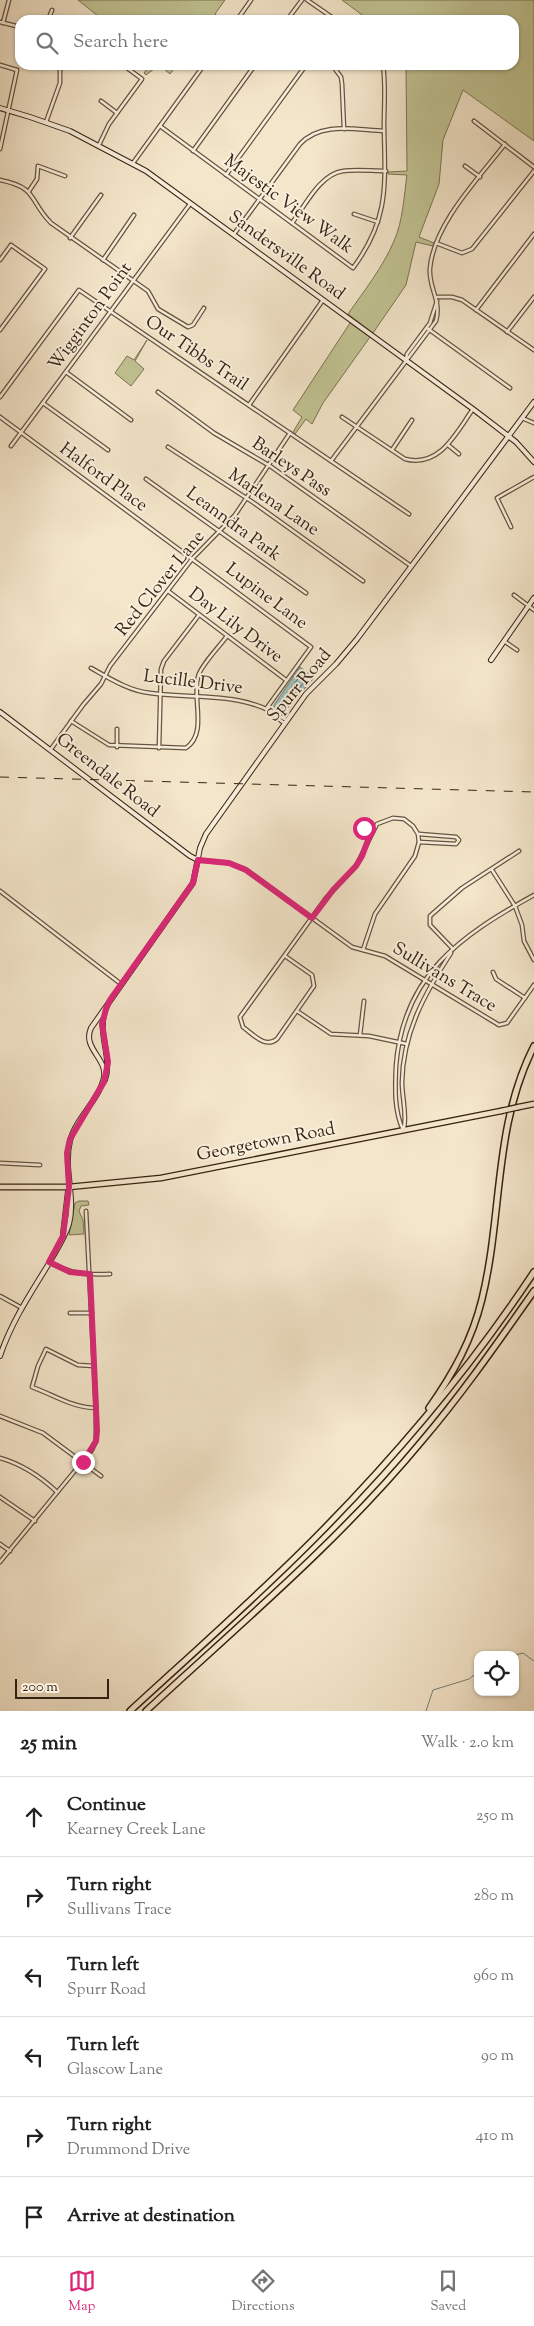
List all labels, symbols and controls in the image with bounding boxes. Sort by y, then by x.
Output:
search box [15,15,519,70]
icon: search [33,29,61,57]
text: Search here [73,29,168,56]
street label: Majestic View Walk [218,149,358,261]
street label: Sandersville Road [222,205,350,307]
street label: Wigginton Point [43,257,139,377]
street label: Our Tibbs Trail [139,310,253,398]
street label: Barleys Pass [246,432,336,504]
street label: Halford Place [53,437,153,519]
street label: Marlena Lane [222,463,324,543]
street label: Leanndra Park [180,482,286,569]
street label: Red Clover Lane [110,526,212,642]
street label: Lupine Lane [219,557,313,637]
street label: Day Lily Drive [182,582,288,670]
street label: Spurr Road [261,644,339,728]
street label: Lucille Drive [142,664,244,702]
street label: Greendale Road [50,727,164,825]
route start [353,817,376,840]
street label: Sullivans Trace [387,937,501,1019]
street label: Georgetown Road [195,1117,337,1169]
route end [72,1451,95,1474]
map controls [474,1651,519,1696]
button: locate [474,1651,519,1696]
scale bar [15,1676,109,1699]
text: 200 m [22,1678,58,1698]
text: 25 min [20,1729,77,1759]
text: Walk · 2.0 km [421,1732,514,1755]
text: Continue [67,1792,146,1819]
icon: ahead [20,1803,48,1831]
text: 250 m [476,1805,514,1828]
text: Kearney Creek Lane [67,1819,206,1842]
text: Turn right [67,1872,151,1899]
icon: right [20,1883,48,1911]
text: 280 m [473,1885,514,1908]
text: Sullivans Trace [67,1899,172,1922]
text: Turn left [67,1952,139,1979]
icon: left [20,1963,48,1991]
text: 960 m [473,1965,514,1988]
text: Spurr Road [67,1979,146,2002]
text: Turn left [67,2032,139,2059]
icon: left [20,2043,48,2071]
text: 90 m [481,2045,514,2068]
text: Glascow Lane [67,2059,163,2082]
text: Turn right [67,2112,151,2139]
icon: right [20,2123,48,2151]
text: 410 m [476,2125,514,2148]
text: Drummond Drive [67,2139,190,2162]
icon: arrive [20,2203,48,2231]
text: Arrive at destination [67,2203,235,2230]
tab: Map [68,2267,96,2317]
tab: Directions [231,2267,295,2317]
tab: Saved [430,2267,466,2317]

